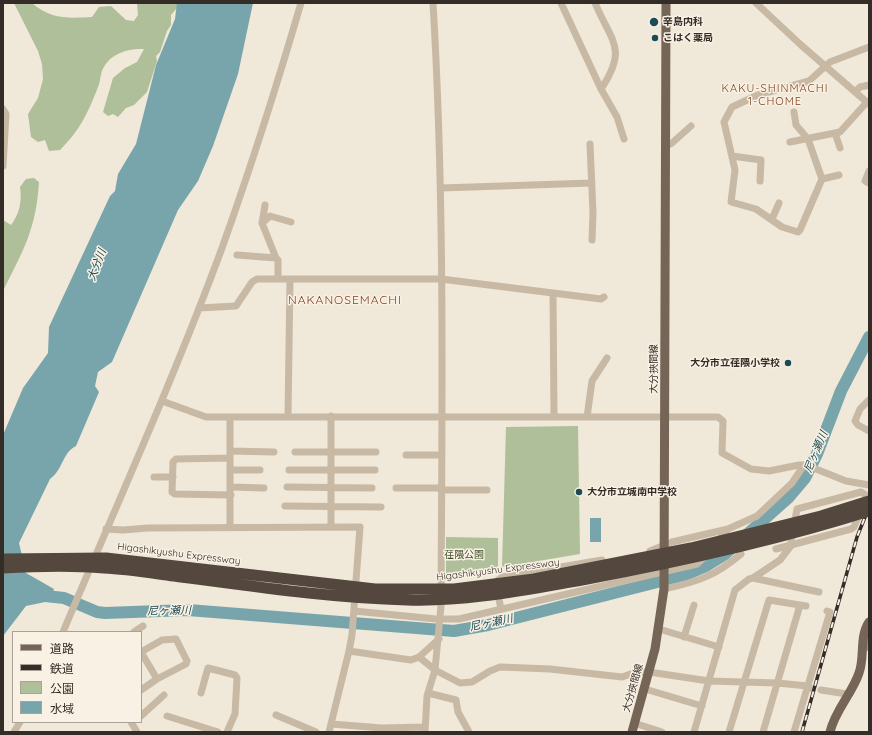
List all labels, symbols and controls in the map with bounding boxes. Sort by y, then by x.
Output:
marker: 辛島内科 [648,16,660,28]
place label: 辛島内科 [663,16,703,28]
place label: こはく薬局 [663,32,713,44]
marker: こはく薬局 [650,33,660,43]
district label: KAKU-SHINMACHI 1-CHOME [722,82,828,108]
water label: 大分川 [85,247,109,283]
district label: NAKANOSEMACHI [288,293,402,307]
street label: 大分挾間線 [648,344,660,394]
place label: 大分市立荏隈小学校 [690,357,780,369]
marker: 大分市立荏隈小学校 [783,358,793,368]
water label: 尼ヶ瀬川 [801,429,831,475]
place label: 大分市立城南中学校 [587,486,677,498]
marker: 大分市立城南中学校 [574,487,584,497]
street label: Higashikyushu Expressway [117,540,241,568]
park label: 荏隈公園 [444,549,484,561]
street label: Higashikyushu Expressway [436,556,560,584]
water label: 尼ヶ瀬川 [147,604,191,618]
water label: 尼ヶ瀬川 [468,612,514,634]
legend [12,631,142,723]
text: 道路 [50,641,74,656]
text: 鉄道 [50,661,74,676]
street label: 大分挾間線 [620,662,646,714]
text: 公園 [50,681,74,696]
text: 水域 [50,701,74,716]

